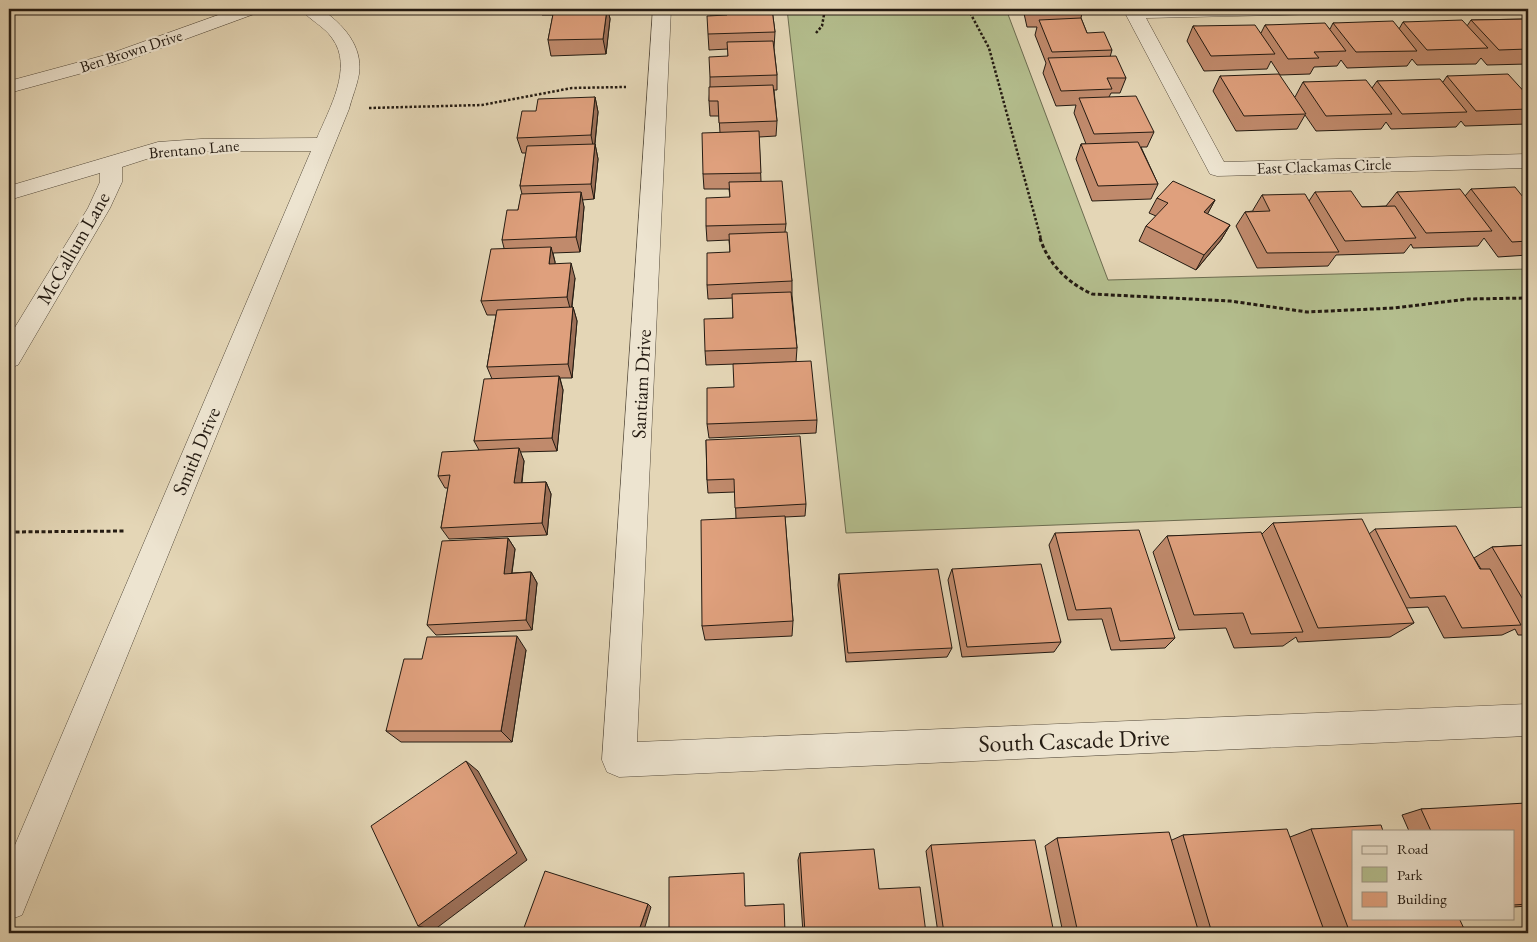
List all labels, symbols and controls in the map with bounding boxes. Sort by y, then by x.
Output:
street label: Ben Brown Drive [77,25,185,77]
street label: Brentano Lane [148,135,240,163]
street label: East Clackamas Circle [1256,153,1392,179]
street label: McCallum Lane [30,187,116,309]
street label: Santiam Drive [625,329,657,439]
street label: Smith Drive [166,403,226,499]
street label: South Cascade Drive [978,721,1170,759]
legend [1352,830,1514,920]
text: Road [1397,839,1429,858]
text: Park [1397,865,1424,884]
text: Building [1397,889,1447,908]

